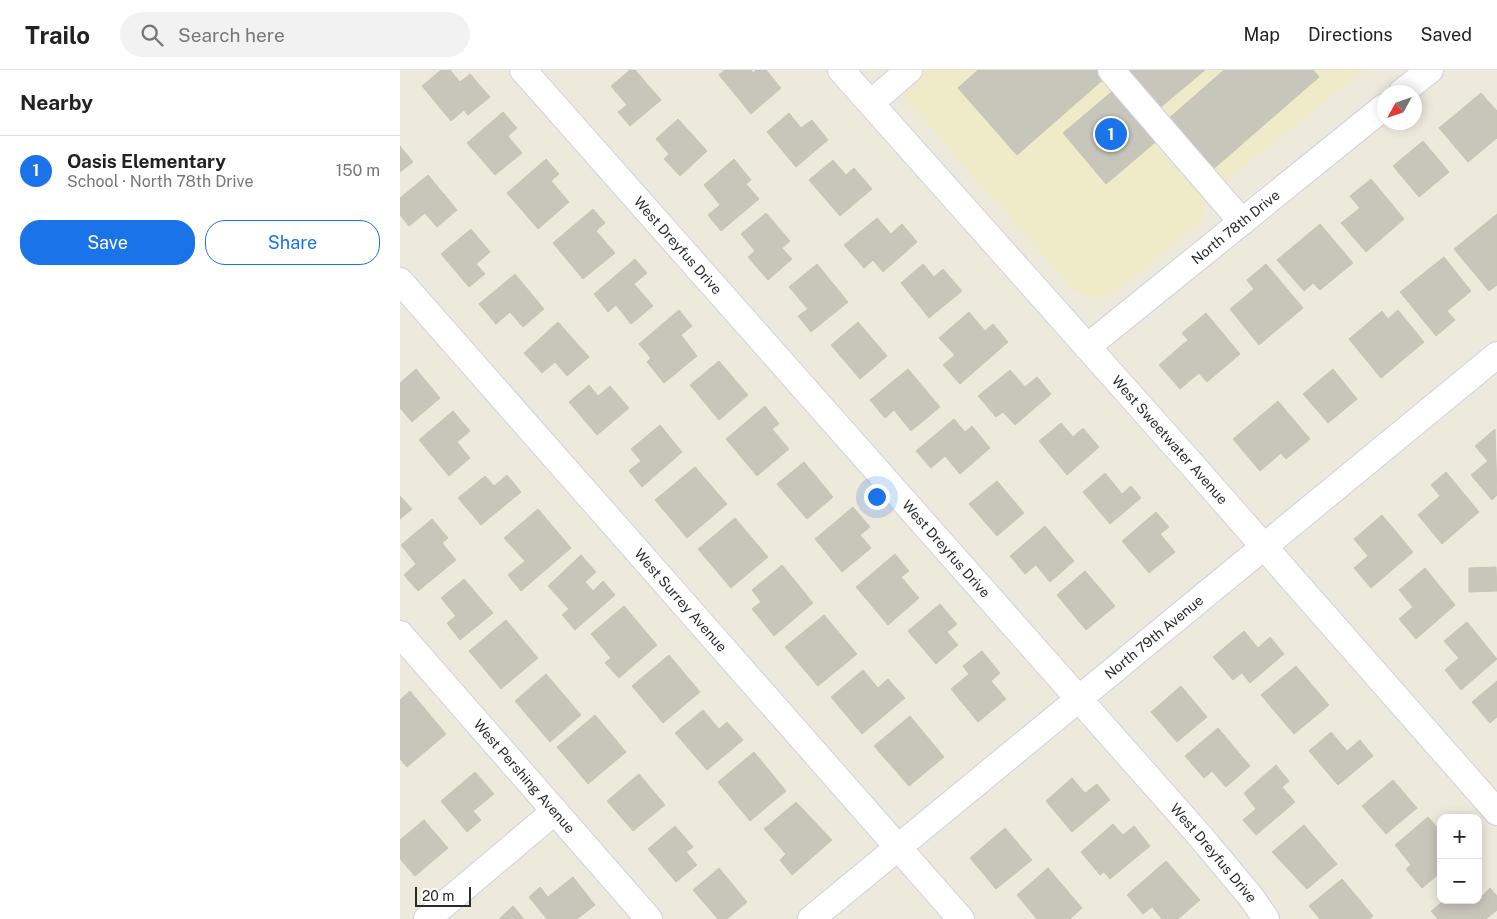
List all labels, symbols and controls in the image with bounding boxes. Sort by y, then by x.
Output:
search box [120,12,470,57]
text: Trailo [25,21,90,49]
icon: search [138,21,166,49]
text: Search here [178,24,285,46]
text: Map [1243,24,1280,45]
text: Directions [1308,24,1393,45]
text: Saved [1421,24,1472,45]
north arrow [1377,85,1422,130]
text: Nearby [20,90,93,115]
pin: 1 [1095,115,1127,153]
text: Oasis Elementary [67,150,226,172]
text: 1 [33,161,39,180]
text: 150 m [336,161,380,180]
text: School · North 78th Drive [67,172,253,191]
street label: North 78th Drive [1188,187,1283,267]
street label: West Dreyfus Drive [631,193,725,297]
button: Save [20,220,195,265]
button: Share [205,220,380,265]
street label: West Sweetwater Avenue [1109,372,1231,507]
your location [864,484,890,510]
street label: West Dreyfus Drive [899,497,993,601]
street label: West Surrey Avenue [631,545,730,655]
street label: North 79th Avenue [1102,592,1206,682]
street label: West Pershing Avenue [470,716,578,836]
street label: West Dreyfus Drive [1167,800,1260,905]
map controls [1437,814,1482,904]
button: + [1437,814,1482,859]
button: − [1437,859,1482,904]
scale bar [415,884,471,907]
text: 20 m [422,888,454,904]

